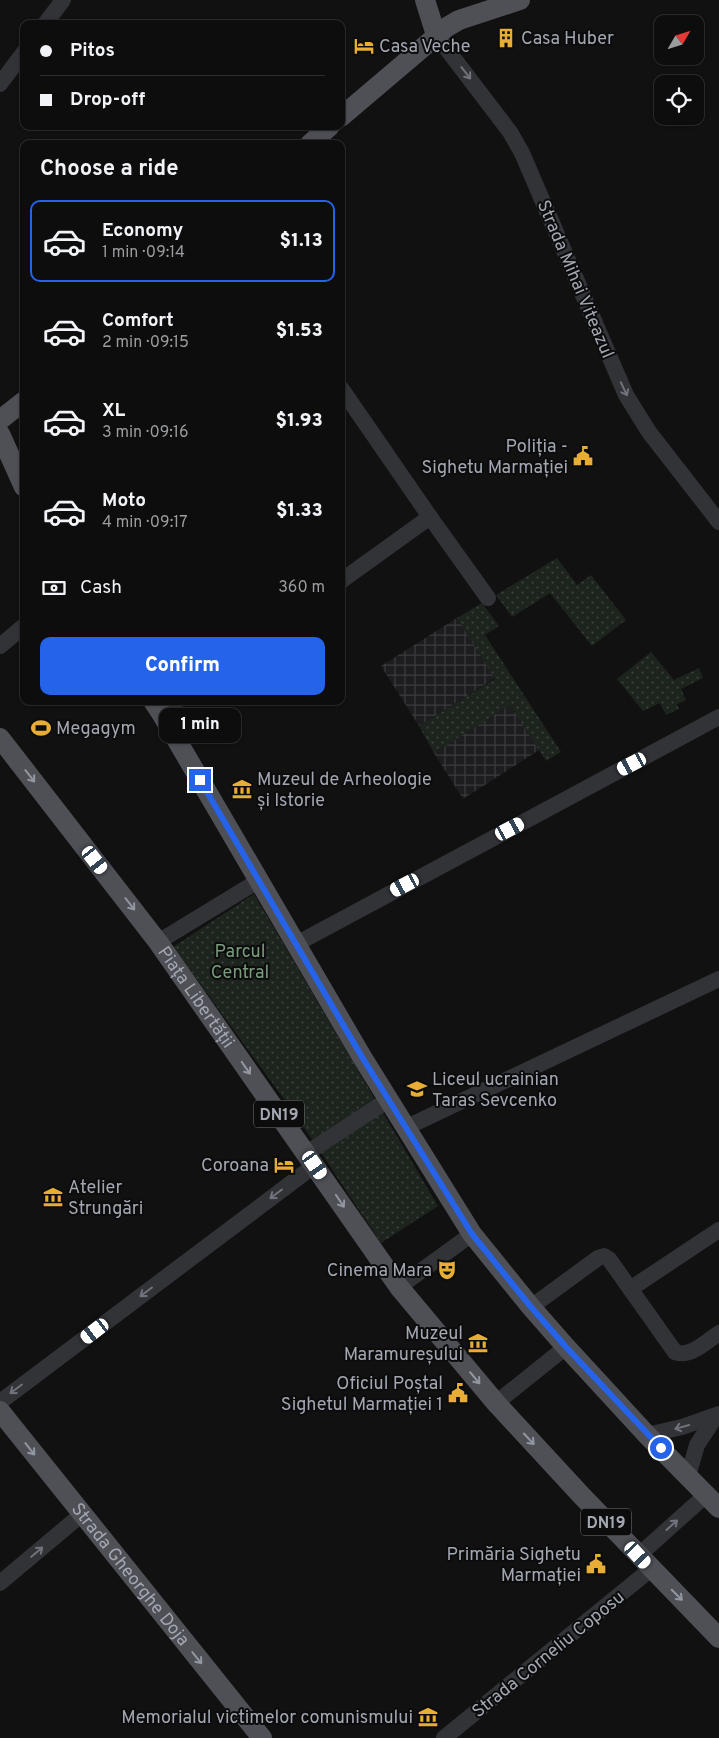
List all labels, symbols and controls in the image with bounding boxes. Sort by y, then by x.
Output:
north arrow [654,15,704,65]
map controls [654,15,704,125]
building icon: Casa Huber [495,27,517,49]
place label: Casa Huber [521,28,614,51]
hotel icon: Casa Veche [353,35,375,57]
place label: Casa Veche [379,36,470,59]
text: Pitos [70,39,115,63]
one-way arrow [461,66,472,79]
button: locate [654,75,704,125]
text: Drop-off [70,88,145,112]
text: Choose a ride [40,156,178,183]
street label: Strada Mihai Viteazul [531,197,618,362]
icon: car [42,219,87,264]
text: Economy [102,219,183,243]
text: $1.13 [280,229,323,253]
text: 1 min · 09:14 [102,243,185,263]
icon: car [42,309,87,354]
text: Comfort [102,309,174,333]
text: $1.53 [276,319,323,343]
text: 2 min · 09:15 [102,333,189,353]
one-way arrow [620,381,629,396]
icon: car [42,399,87,444]
text: XL [102,399,125,423]
text: $1.93 [276,409,323,433]
text: 3 min · 09:16 [102,423,188,443]
place label: Poliția - Sighetu Marmației [422,436,568,480]
public building icon: Poliția - Sighetu Marmației [572,445,594,467]
icon: car [42,489,87,534]
text: Moto [102,489,146,513]
text: $1.33 [276,499,323,523]
text: 4 min · 09:17 [102,513,188,533]
icon: cash [40,574,68,602]
text: Cash [80,576,122,600]
text: 360 m [278,578,325,598]
button: Confirm [40,637,325,695]
callout: 1 min [159,708,241,742]
text: 1 min [180,715,220,735]
sports icon: Megagym [30,717,52,739]
place label: Megagym [56,718,136,741]
car [615,750,648,778]
one-way arrow [25,769,35,783]
route end [189,769,211,791]
place label: Muzeul de Arheologie și Istorie [257,769,432,813]
museum icon: Muzeul de Arheologie și Istorie [231,778,253,800]
car [493,815,526,843]
car [79,844,110,876]
car [388,871,421,899]
one-way arrow [124,898,135,911]
park label: Parcul Central [211,941,269,985]
street label: Piața Libertății [152,942,239,1053]
one-way arrow [241,1061,251,1075]
place label: Liceul ucrainian Taras Sevcenko [432,1069,559,1113]
school or university icon: Liceul ucrainian Taras Sevcenko [406,1078,428,1100]
road number: DN19 [254,1100,304,1128]
car [300,1148,329,1182]
hotel icon: Coroana [273,1154,295,1176]
place label: Coroana [201,1155,269,1178]
place label: Atelier Strungări [68,1177,143,1221]
museum icon: Atelier Strungări [42,1186,64,1208]
one-way arrow [270,1189,283,1200]
one-way arrow [335,1193,345,1207]
theatre icon: Cinema Mara [436,1259,458,1281]
place label: Cinema Mara [327,1260,432,1283]
one-way arrow [139,1287,153,1297]
car [78,1316,111,1346]
place label: Muzeul Maramureșului [344,1323,463,1367]
museum icon: Muzeul Maramureșului [467,1332,489,1354]
one-way arrow [470,1371,481,1384]
place label: Oficiul Poștal Sighetul Marmației 1 [281,1373,443,1417]
public building icon: Oficiul Poștal Sighetul Marmației 1 [447,1382,469,1404]
one-way arrow [10,1384,23,1395]
one-way arrow [674,1422,690,1432]
one-way arrow [523,1432,535,1445]
route start [650,1437,672,1459]
one-way arrow [25,1442,36,1455]
street label: Strada Gheorghe Doja [65,1499,194,1651]
road number: DN19 [581,1508,631,1535]
one-way arrow [666,1519,679,1531]
car [622,1539,653,1571]
place label: Primăria Sighetu Marmației [446,1544,581,1588]
one-way arrow [31,1546,44,1557]
public building icon: Primăria Sighetu Marmației [585,1553,607,1575]
street label: Strada Corneliu Coposu [468,1587,630,1724]
one-way arrow [671,1588,683,1601]
one-way arrow [192,1651,203,1664]
museum icon: Memorialul victimelor comunismului [417,1706,439,1728]
place label: Memorialul victimelor comunismului [121,1707,413,1730]

